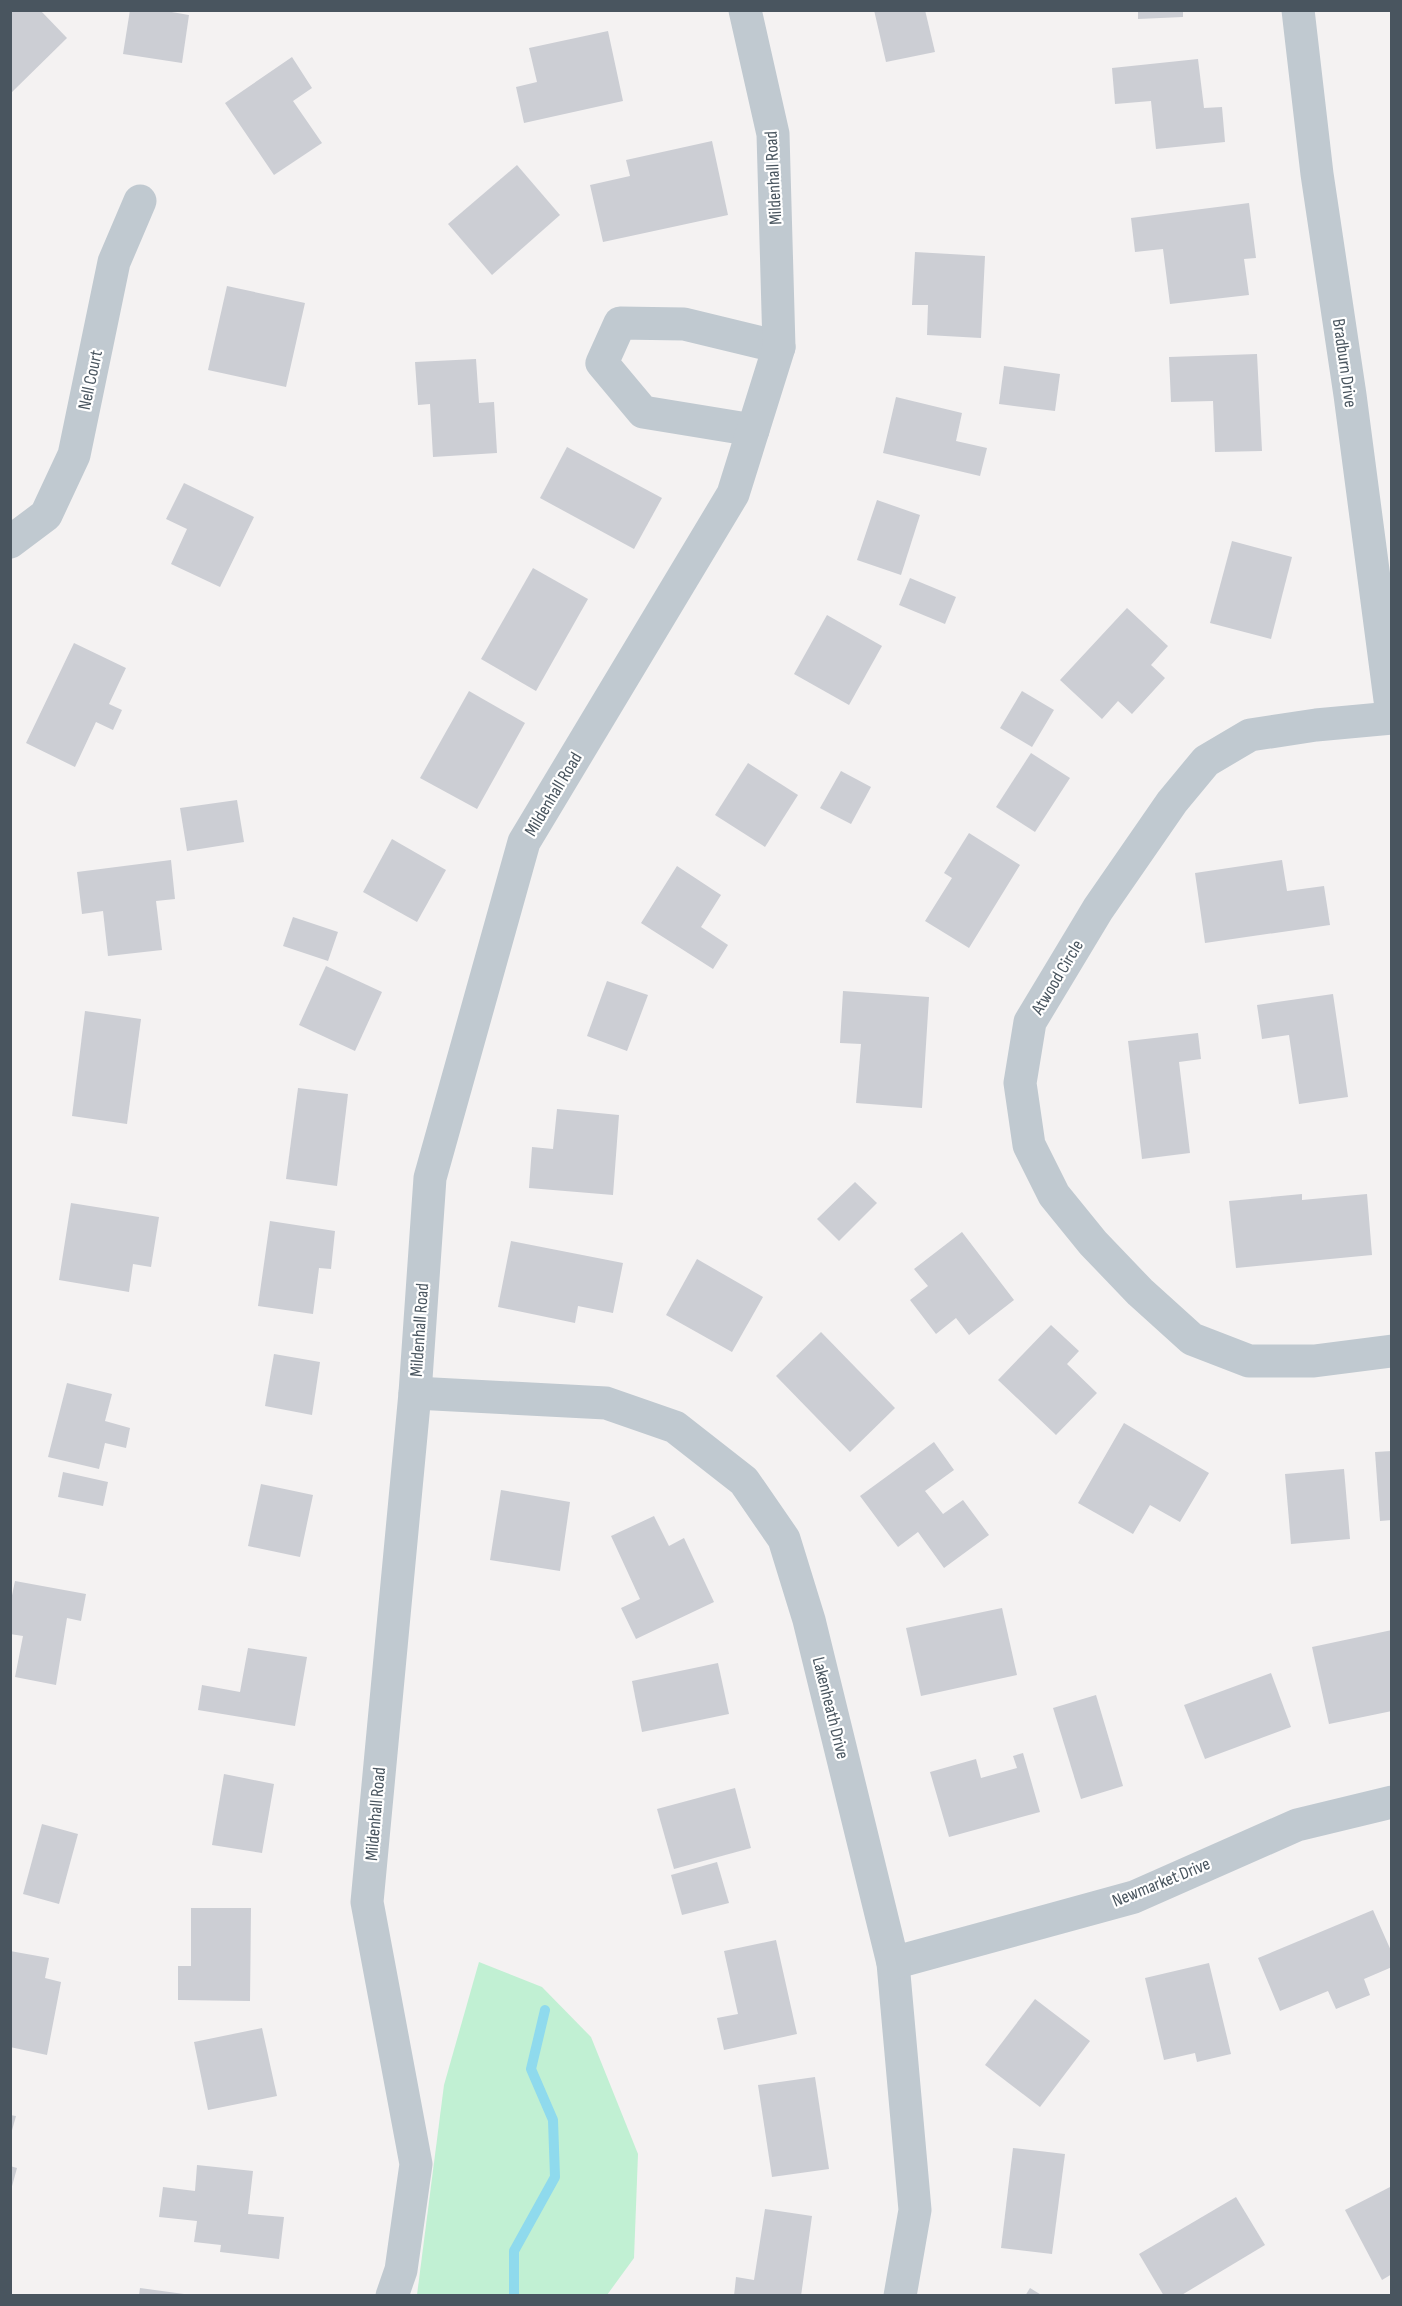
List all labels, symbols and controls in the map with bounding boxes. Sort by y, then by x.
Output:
street label: Mildenhall Road [761,130,786,225]
street label: Bradburn Drive [1328,317,1361,409]
street label: Nell Court [74,348,107,412]
street label: Mildenhall Road [520,749,587,840]
street label: Atwood Circle [1026,936,1088,1019]
street label: Mildenhall Road [406,1282,433,1378]
street label: Lakenheath Drive [808,1655,853,1761]
street label: Mildenhall Road [361,1766,390,1862]
street label: Newmarket Drive [1109,1853,1213,1912]

